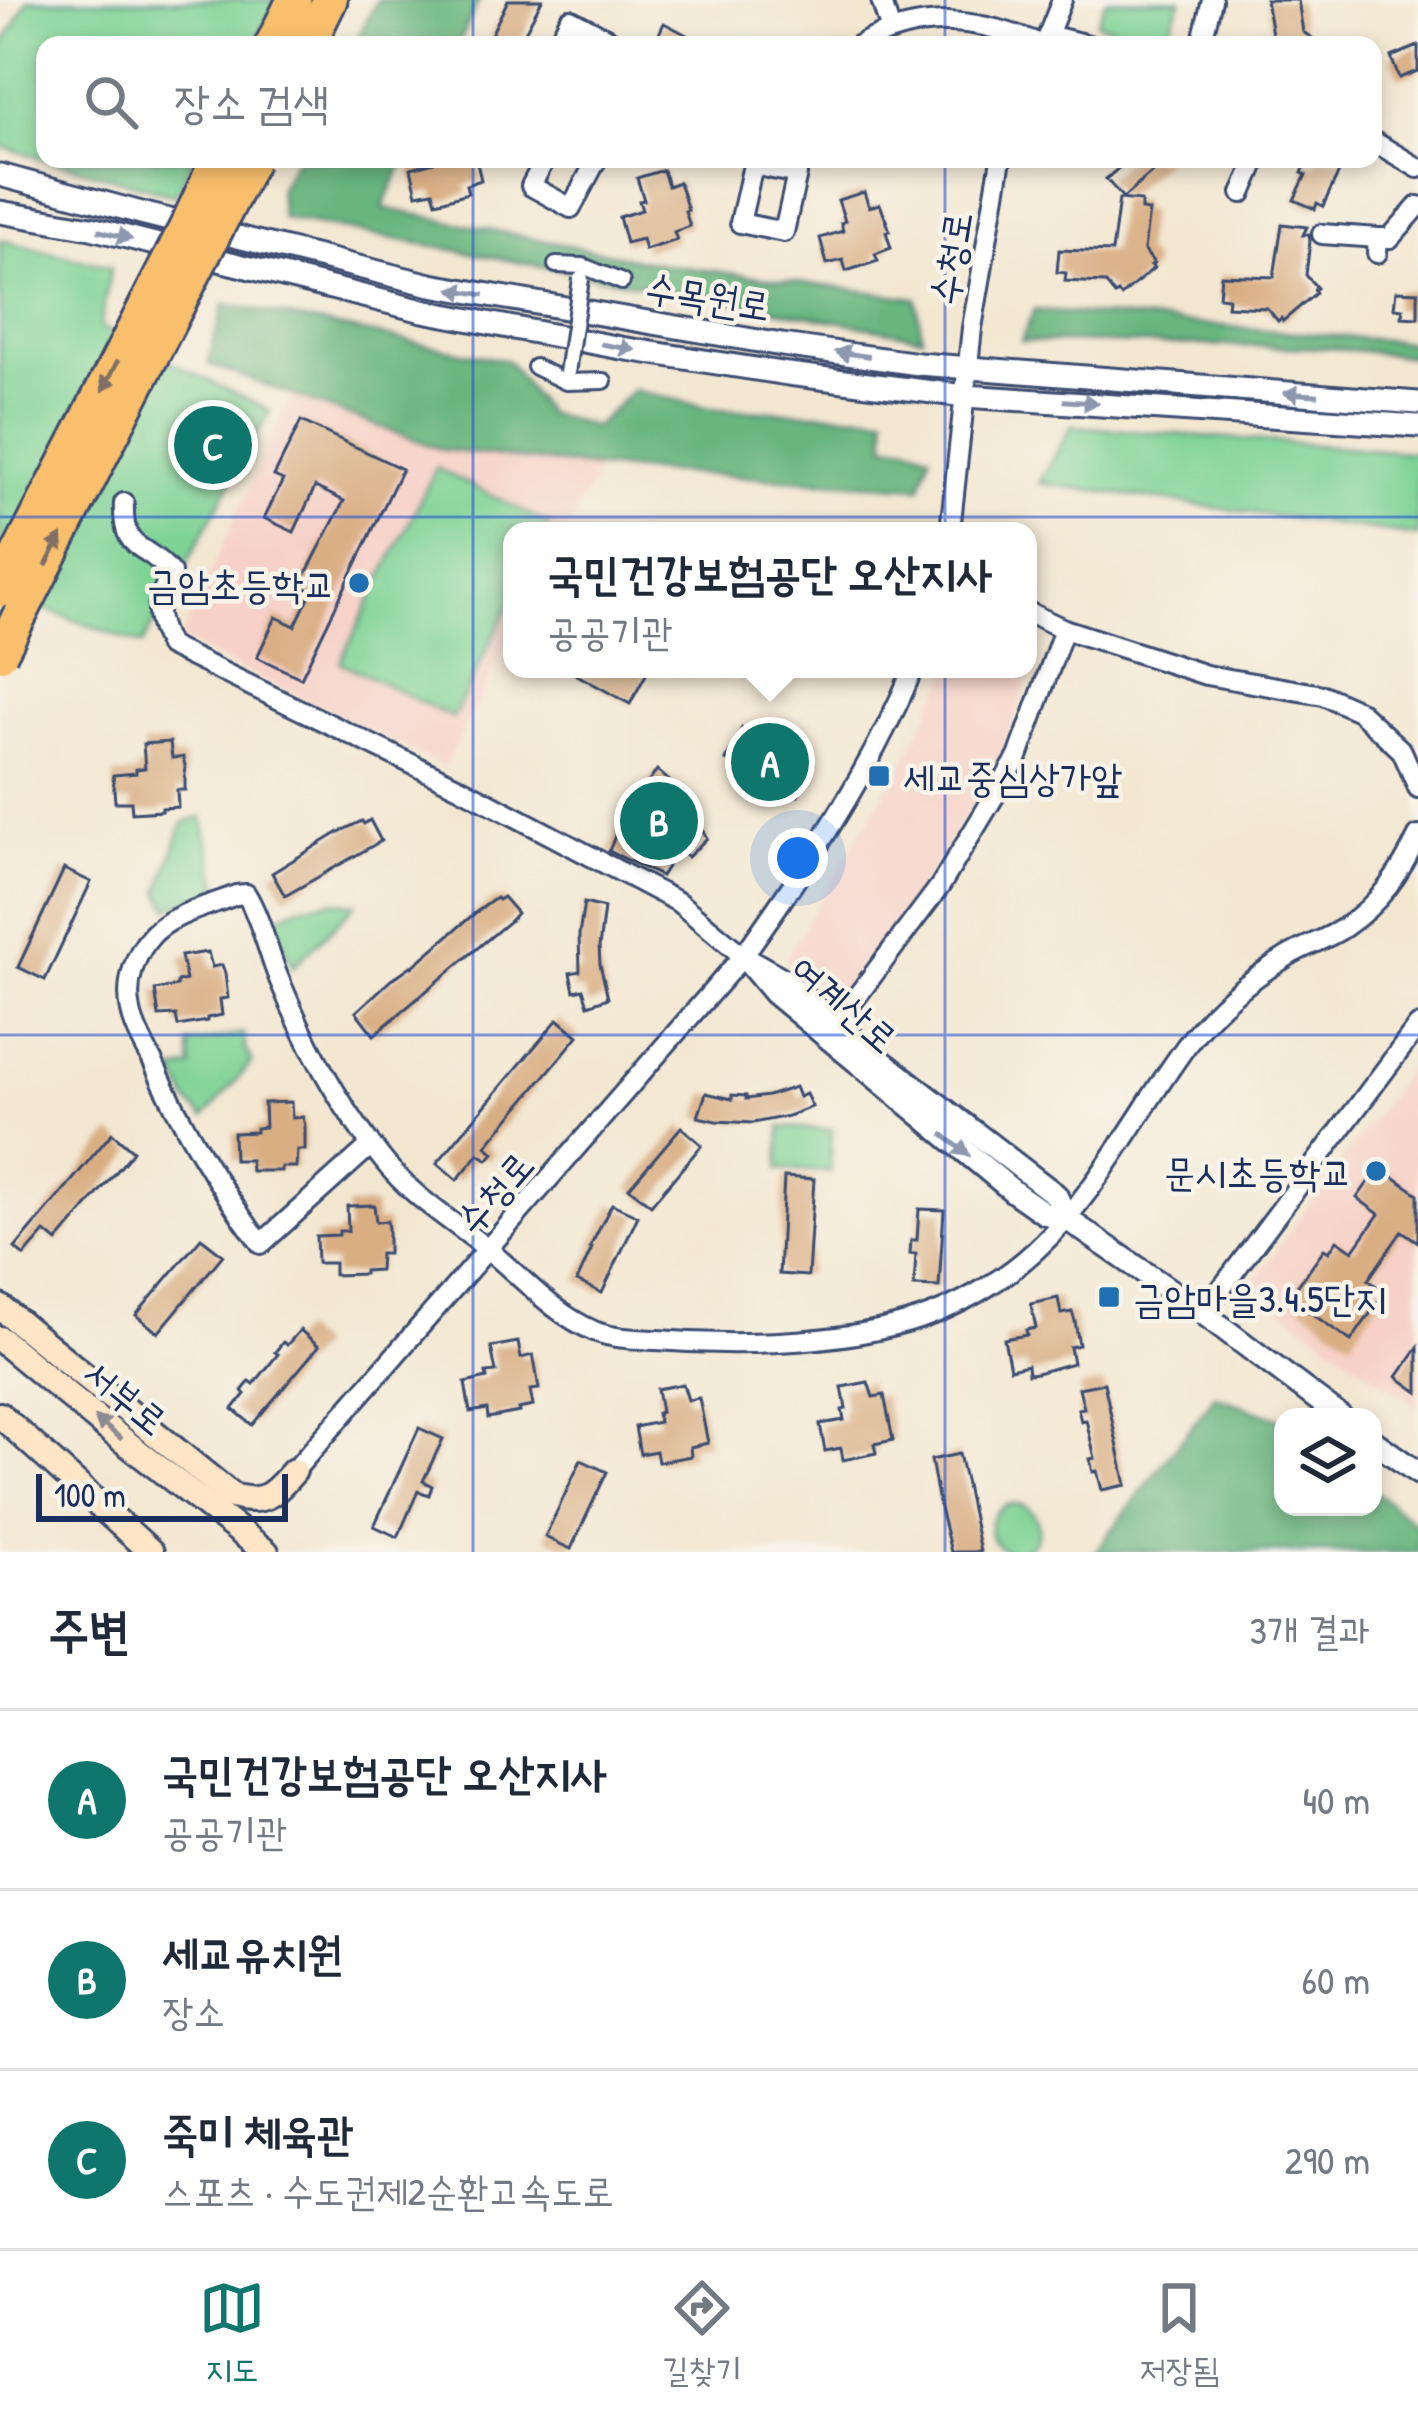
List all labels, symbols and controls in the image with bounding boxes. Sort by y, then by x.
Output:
search box [36,36,1382,168]
icon: search [78,69,144,135]
text: 장소 검색 [174,71,329,132]
street label: 수청로 [916,207,984,309]
one-way arrow [96,226,133,245]
street label: 수목원로 [642,260,774,332]
one-way arrow [447,282,485,300]
one-way arrow [600,338,637,357]
one-way arrow [832,345,870,364]
one-way arrow [100,359,120,394]
one-way arrow [1282,385,1319,404]
one-way arrow [1063,392,1100,411]
pin: C [174,400,252,490]
popup [503,522,1037,678]
one-way arrow [43,532,63,567]
text: 국민건강보험공단 오산지사 [548,542,992,603]
place label: 금암초등학교 [147,557,335,610]
marker: 금암초등학교 [346,570,372,596]
text: 공공기관 [548,604,673,657]
pin: A [731,717,809,807]
place label: 세교중심상가앞 [903,750,1123,803]
marker: 세교중심상가앞 [866,763,892,789]
pin: B [620,776,698,866]
your location [768,828,828,888]
street label: 여계산로 [780,942,910,1064]
one-way arrow [940,1132,971,1157]
street label: 수청로 [443,1139,545,1245]
place label: 문시초등학교 [1164,1145,1352,1198]
marker: 문시초등학교 [1363,1158,1389,1184]
place label: 금암마을3.4.5단지 [1133,1271,1387,1324]
marker: 금암마을3.4.5단지 [1096,1284,1122,1310]
street label: 서부로 [73,1346,179,1446]
map controls [1274,1408,1382,1516]
button: layers [1274,1408,1382,1516]
one-way arrow [92,1416,123,1441]
scale bar [36,1468,288,1521]
text: 100 m [54,1473,126,1517]
text: 주변 [48,1595,130,1664]
text: 3개 결과 [1249,1603,1370,1656]
text: 국민건강보험공단 오산지사 [162,1742,607,1803]
text: A [77,1773,97,1826]
text: 40 m [1302,1773,1370,1826]
text: 공공기관 [162,1804,288,1857]
text: 세교유치원 [162,1922,343,1983]
text: B [77,1953,97,2006]
text: 60 m [1301,1953,1370,2006]
text: 장소 [162,1984,225,2037]
text: 죽미 체육관 [162,2102,353,2163]
text: C [76,2133,98,2186]
text: 290 m [1284,2133,1370,2186]
text: 스포츠 · 수도권제2순환고속도로 [162,2164,614,2217]
tab: 지도 [199,2275,265,2392]
tab: 길찾기 [662,2275,742,2392]
tab: 저장됨 [1140,2275,1219,2392]

